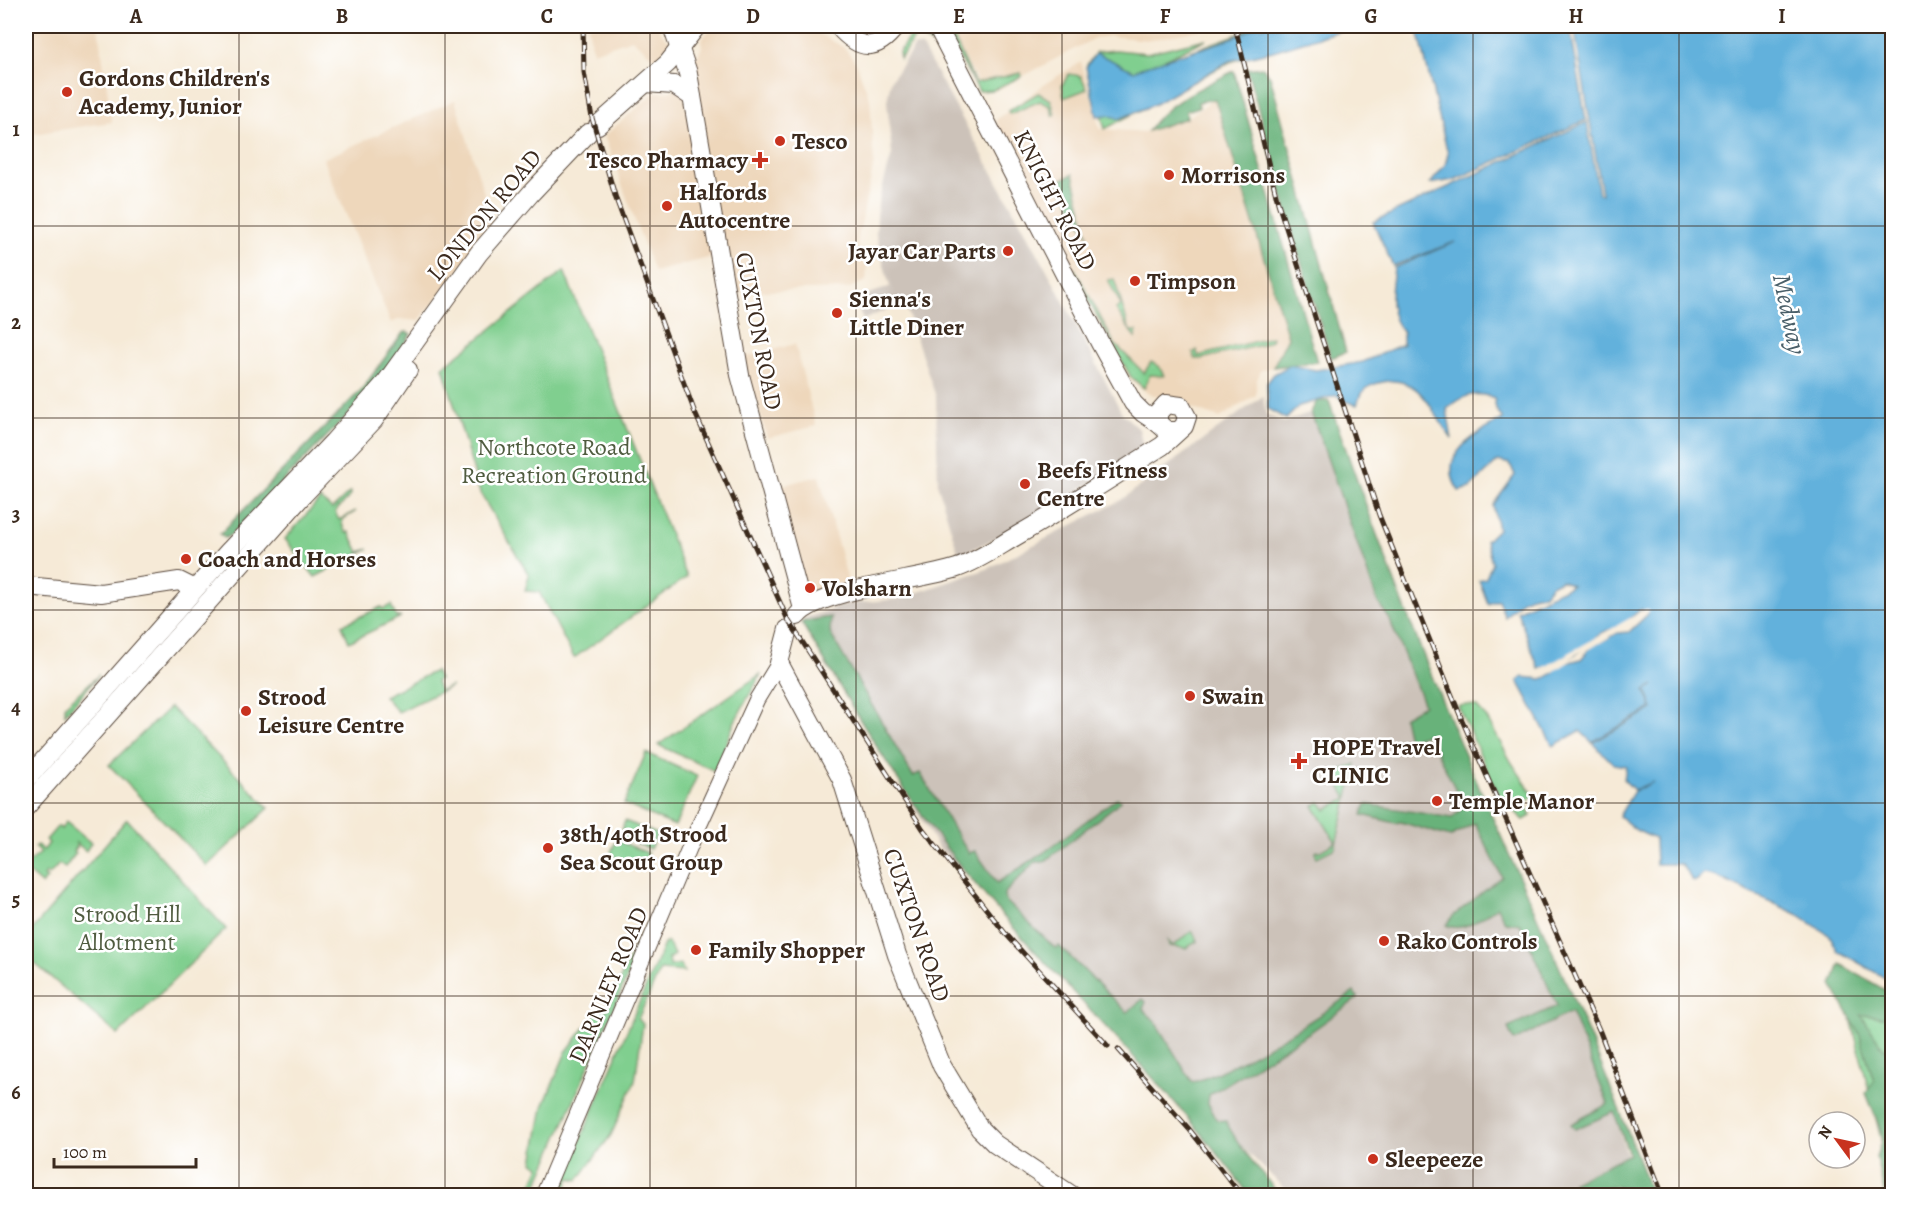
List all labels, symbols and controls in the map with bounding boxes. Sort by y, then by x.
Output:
text: A [129,3,143,30]
text: B [336,3,348,30]
text: C [541,3,553,30]
text: D [746,3,760,30]
text: E [953,3,965,30]
text: F [1160,3,1171,30]
text: G [1364,3,1378,30]
text: H [1569,3,1584,30]
text: I [1778,3,1786,30]
place label: Gordons Children's Academy, Junior [78,62,270,122]
marker: Gordons Children's Academy, Junior [60,85,74,99]
text: 1 [12,116,20,143]
street label: KNIGHT ROAD [1006,124,1104,276]
place label: Tesco [792,125,848,157]
marker: Tesco [773,134,787,148]
street label: LONDON ROAD [419,142,549,288]
place label: Tesco Pharmacy [587,144,749,176]
marker: Tesco Pharmacy [753,153,767,167]
place label: Morrisons [1181,159,1285,191]
marker: Morrisons [1162,168,1176,182]
place label: Halfords Autocentre [678,176,790,236]
marker: Halfords Autocentre [660,199,674,213]
place label: Jayar Car Parts [848,235,996,267]
marker: Jayar Car Parts [1001,244,1015,258]
street label: CUXTON ROAD [728,249,790,413]
place label: Timpson [1147,265,1237,297]
water label: Medway [1764,271,1815,358]
marker: Timpson [1128,274,1142,288]
place label: Sienna's Little Diner [849,283,964,343]
marker: Sienna's Little Diner [830,306,844,320]
text: 2 [11,309,21,336]
park label: Northcote Road Recreation Ground [461,431,647,491]
place label: Beefs Fitness Centre [1037,454,1168,514]
marker: Beefs Fitness Centre [1018,477,1032,491]
text: 3 [12,501,20,528]
place label: Coach and Horses [198,543,376,575]
marker: Coach and Horses [179,552,193,566]
place label: Volsharn [821,572,912,604]
marker: Volsharn [803,581,817,595]
place label: Swain [1202,680,1264,712]
place label: Strood Leisure Centre [258,681,404,741]
marker: Swain [1183,689,1197,703]
text: 4 [11,694,21,721]
marker: Strood Leisure Centre [239,704,253,718]
place label: HOPE Travel CLINIC [1312,731,1441,791]
marker: HOPE Travel CLINIC [1290,752,1308,770]
place label: Temple Manor [1449,785,1595,817]
marker: Temple Manor [1430,794,1444,808]
place label: 38th/40th Strood Sea Scout Group [560,818,728,878]
marker: 38th/40th Strood Sea Scout Group [541,841,555,855]
street label: CUXTON ROAD [876,844,958,1006]
text: 5 [12,886,20,913]
park label: Strood Hill Allotment [73,898,181,958]
street label: DARNLEY ROAD [561,902,655,1068]
place label: Rako Controls [1396,925,1538,957]
place label: Family Shopper [708,934,865,966]
marker: Rako Controls [1377,934,1391,948]
marker: Family Shopper [689,943,703,957]
text: 6 [11,1079,21,1106]
north arrow [1807,1110,1867,1170]
text: N [1813,1121,1838,1143]
scale bar [54,1131,196,1169]
text: 100 m [63,1140,107,1164]
place label: Sleepeeze [1385,1143,1483,1175]
marker: Sleepeeze [1366,1152,1380,1166]

